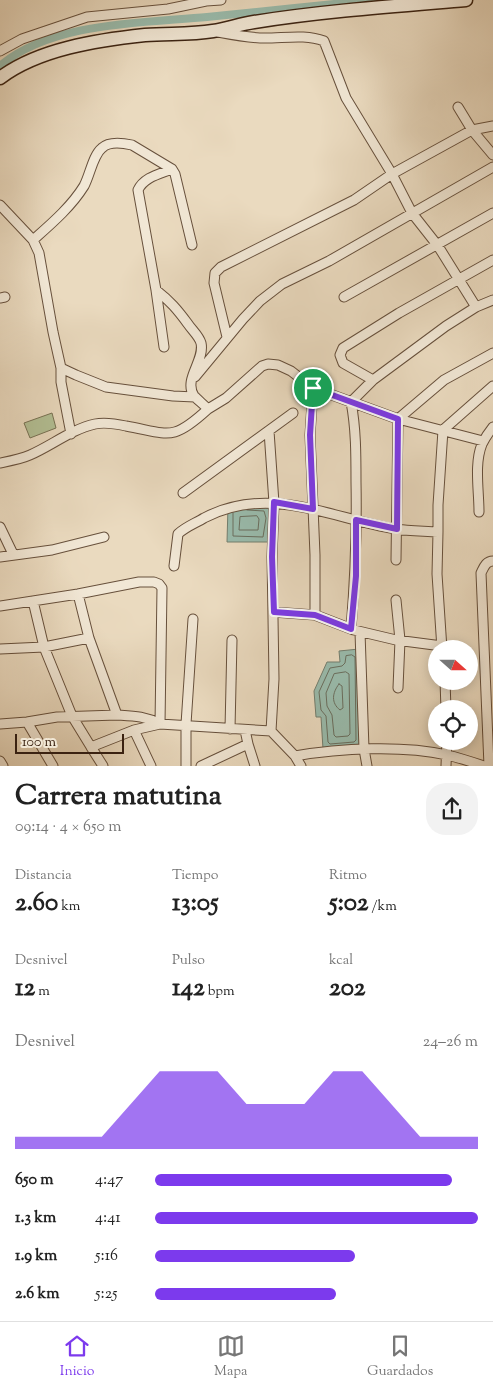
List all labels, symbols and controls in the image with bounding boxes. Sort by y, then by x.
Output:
pin [292,367,334,409]
icon: arrive [299,374,327,402]
north arrow [428,640,478,690]
map controls [428,640,478,750]
button: locate [428,700,478,750]
scale bar [15,731,124,754]
text: 100 m [22,733,56,753]
text: Carrera matutina [15,777,222,817]
button: share [426,783,478,835]
text: 09:14 · 4 × 650 m [15,816,122,839]
text: Distancia [15,866,72,886]
text: Tiempo [172,866,218,886]
text: Ritmo [329,866,367,886]
text: 2.60 [15,886,58,922]
text: 13:05 [172,886,219,922]
text: 5:02 [329,886,368,922]
text: km [58,897,80,917]
text: /km [368,897,397,917]
text: Desnivel [15,951,68,971]
text: Pulso [172,951,205,971]
text: kcal [329,951,353,971]
text: 12 [15,971,35,1007]
text: 142 [172,971,205,1007]
text: 202 [329,971,365,1007]
text: m [35,982,50,1002]
text: bpm [205,982,235,1002]
text: Desnivel [15,1031,75,1054]
text: 24–26 m [423,1031,478,1054]
text: 650 m [15,1169,54,1192]
text: 4:47 [95,1169,123,1192]
text: 1.3 km [15,1207,56,1230]
text: 4:41 [95,1207,121,1230]
text: 1.9 km [15,1245,57,1268]
text: 5:16 [95,1245,118,1268]
text: 2.6 km [15,1283,60,1306]
text: 5:25 [95,1283,118,1306]
tab: Inicio [60,1332,94,1382]
tab: Mapa [214,1332,247,1382]
tab: Guardados [367,1332,433,1382]

